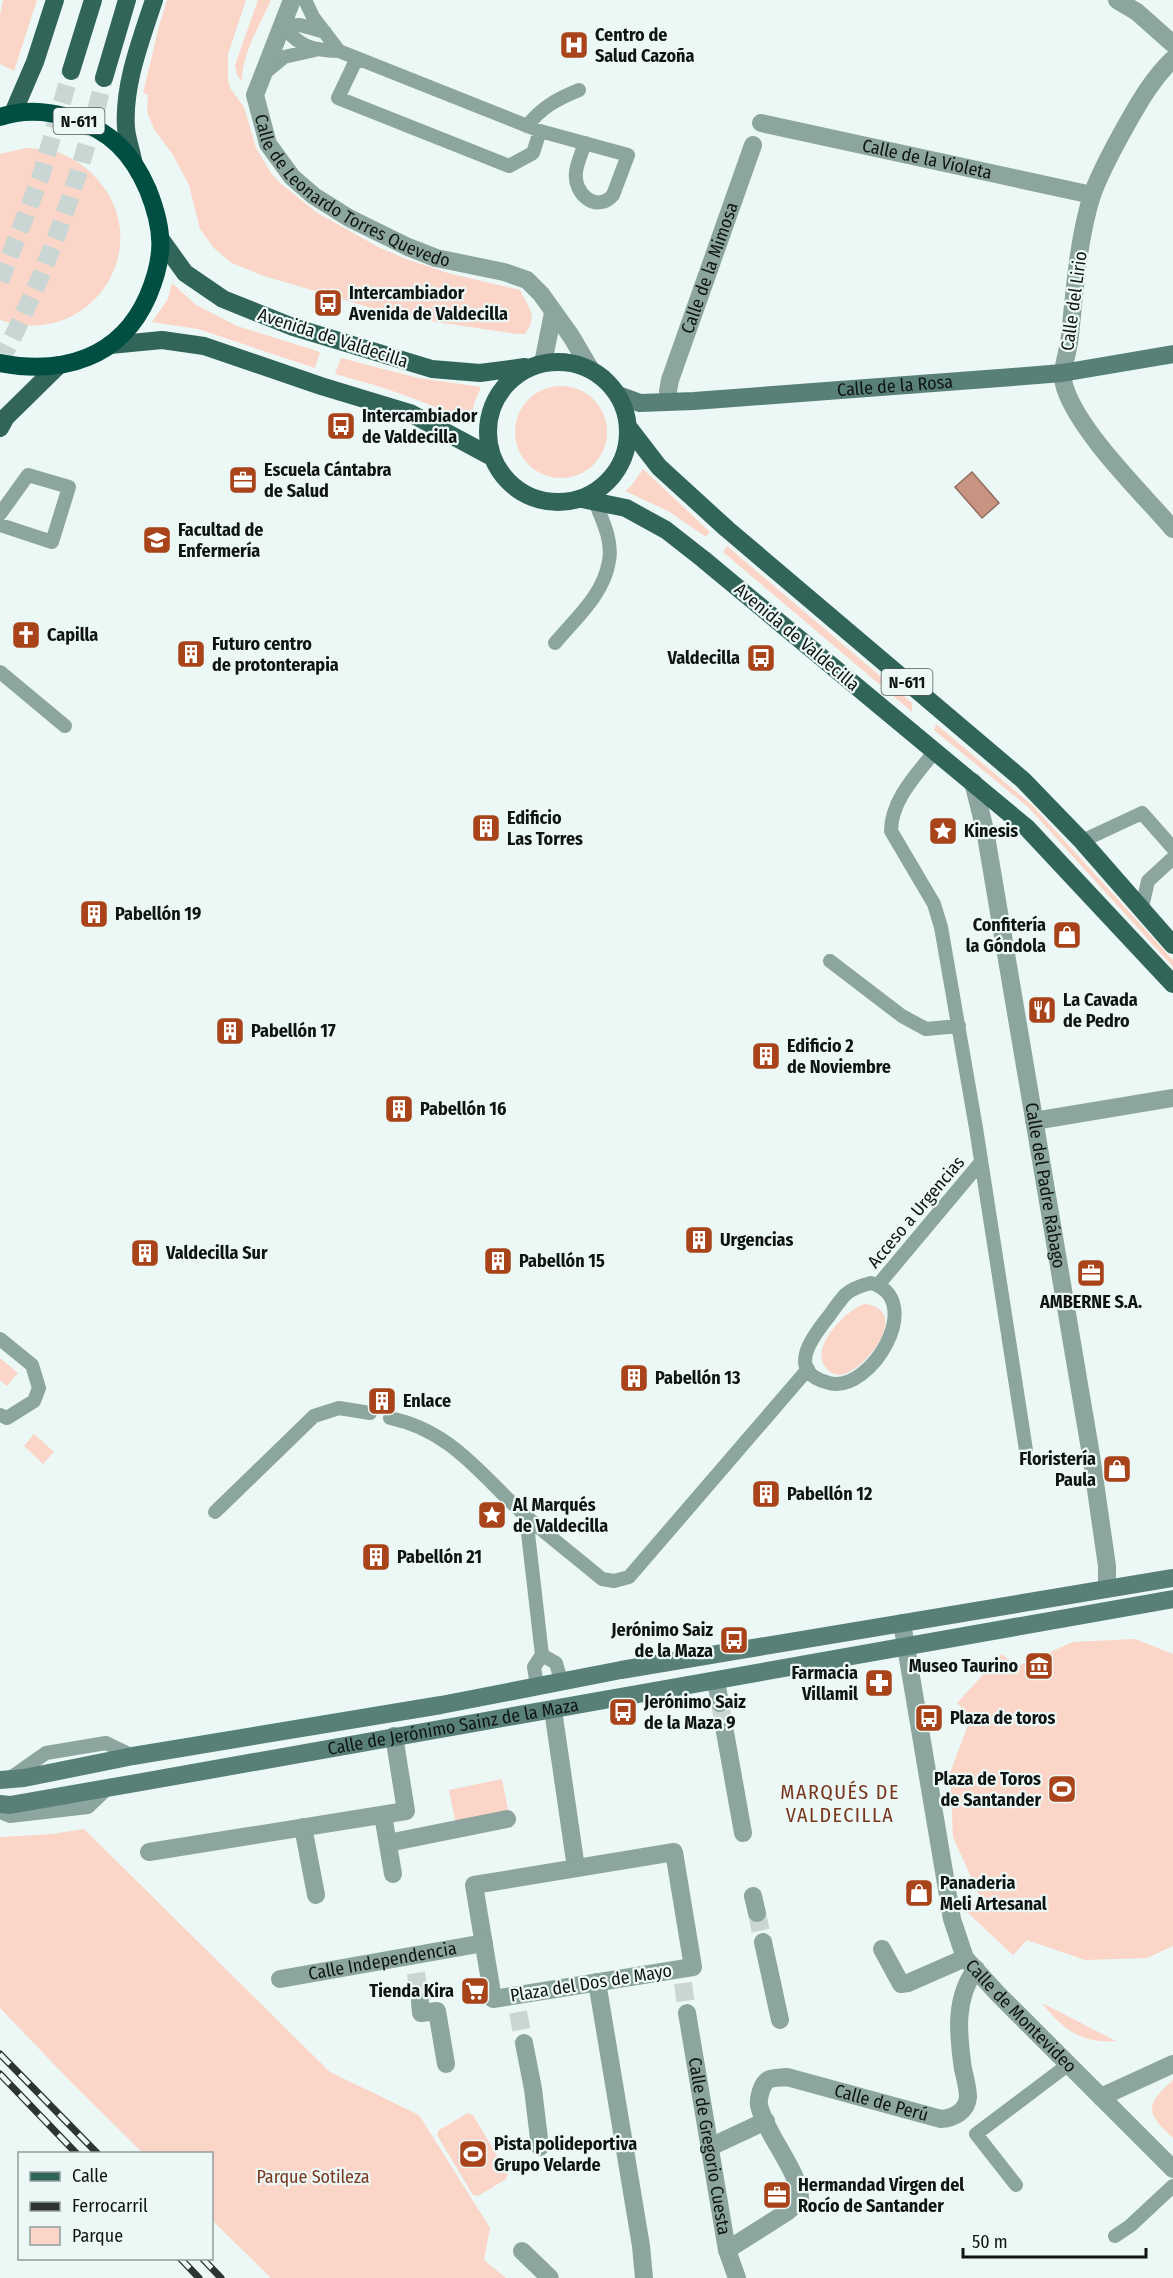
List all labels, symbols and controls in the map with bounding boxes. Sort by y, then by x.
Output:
place label: Centro de Salud Cazoña [595,24,695,67]
hospital icon: Centro de Salud Cazoña [558,29,590,61]
road number: N-611 [54,108,104,134]
street label: Calle de Leonardo Torres Quevedo [250,112,452,272]
street label: Calle de la Violeta [860,134,994,184]
street label: Calle de la Mimosa [676,199,743,337]
street label: Calle del Lirio [1056,250,1092,352]
place label: Intercambiador Avenida de Valdecilla [348,282,508,325]
bus stop icon: Intercambiador Avenida de Valdecilla [312,287,344,319]
street label: Avenida de Valdecilla [255,303,411,373]
street label: Calle de la Rosa [836,371,954,401]
place label: Intercambiador de Valdecilla [362,405,478,448]
bus stop icon: Intercambiador de Valdecilla [325,410,357,442]
place label: Escuela Cántabra de Salud [264,459,392,502]
office icon: Escuela Cántabra de Salud [227,464,259,496]
place label: Facultad de Enfermería [178,519,263,562]
school or university icon: Facultad de Enfermería [141,524,173,556]
street label: Avenida de Valdecilla [730,578,864,696]
church icon: Capilla [10,619,42,651]
place label: Capilla [47,624,98,646]
place label: Futuro centro de protonterapia [212,633,339,676]
building icon: Futuro centro de protonterapia [175,638,207,670]
bus stop icon: Valdecilla [745,642,777,674]
place label: Valdecilla [667,647,740,669]
road number: N-611 [882,669,932,695]
place label: Edificio Las Torres [507,807,583,850]
building icon: Edificio Las Torres [470,812,502,844]
place icon: Kinesis [927,815,959,847]
place label: Kinesis [964,820,1018,842]
building icon: Pabellón 19 [78,898,110,930]
place label: Pabellón 19 [115,903,201,925]
place label: Confitería la Góndola [966,914,1046,957]
shop icon: Confitería la Góndola [1051,919,1083,951]
place label: La Cavada de Pedro [1063,989,1138,1032]
restaurant icon: La Cavada de Pedro [1026,994,1058,1026]
building icon: Pabellón 17 [214,1015,246,1047]
place label: Pabellón 17 [251,1020,336,1042]
place label: Edificio 2 de Noviembre [787,1035,891,1078]
building icon: Edificio 2 de Noviembre [750,1040,782,1072]
building icon: Pabellón 16 [383,1093,415,1125]
place label: Pabellón 16 [420,1098,506,1120]
street label: Calle del Padre Rábago [1020,1101,1070,1270]
street label: Acceso a Urgencias [863,1151,969,1272]
building icon: Urgencias [683,1224,715,1256]
place label: Urgencias [720,1229,793,1251]
building icon: Valdecilla Sur [129,1237,161,1269]
place label: Valdecilla Sur [165,1242,268,1264]
building icon: Pabellón 15 [482,1245,514,1277]
place label: Pabellón 15 [519,1250,605,1272]
office icon: AMBERNE S.A. [1075,1257,1107,1289]
place label: AMBERNE S.A. [1039,1291,1142,1313]
building icon: Pabellón 13 [618,1362,650,1394]
place label: Pabellón 13 [655,1367,741,1389]
building icon: Enlace [366,1385,398,1417]
place label: Enlace [403,1390,451,1412]
place label: Floristería Paula [1019,1448,1096,1491]
shop icon: Floristería Paula [1101,1453,1133,1485]
building icon: Pabellón 12 [750,1478,782,1510]
place label: Pabellón 12 [787,1483,872,1505]
place label: Al Marqués de Valdecilla [512,1494,608,1537]
place icon: Al Marqués de Valdecilla [476,1499,508,1531]
building icon: Pabellón 21 [360,1541,392,1573]
place label: Pabellón 21 [397,1546,482,1568]
place label: Jerónimo Saiz de la Maza [610,1619,713,1662]
bus stop icon: Jerónimo Saiz de la Maza [718,1624,750,1656]
museum icon: Museo Taurino [1023,1650,1055,1682]
place label: Museo Taurino [909,1655,1018,1677]
place label: Farmacia Villamil [791,1662,858,1705]
pharmacy icon: Farmacia Villamil [863,1667,895,1699]
place label: Jerónimo Saiz de la Maza 9 [643,1691,746,1734]
street label: Calle de Jerónimo Sainz de la Maza [326,1694,581,1760]
bus stop icon: Jerónimo Saiz de la Maza 9 [607,1696,639,1728]
bus stop icon: Plaza de toros [913,1702,945,1734]
place label: Plaza de toros [950,1707,1055,1729]
place label: Plaza de Toros de Santander [934,1768,1041,1811]
sports icon: Plaza de Toros de Santander [1046,1773,1078,1805]
district label: MARQUÉS DE VALDECILLA [780,1780,900,1827]
place label: Panaderia Meli Artesanal [940,1872,1047,1915]
shop icon: Panaderia Meli Artesanal [903,1877,935,1909]
street label: Calle Independencia [307,1937,458,1985]
street label: Calle de Montevideo [961,1955,1081,2077]
street label: Plaza del Dos de Mayo [508,1959,674,2007]
supermarket icon: Tienda Kira [459,1975,491,2007]
place label: Tienda Kira [369,1980,454,2002]
street label: Calle de Gregorio Cuesta [684,2056,735,2237]
street label: Calle de Perú [832,2079,931,2126]
place label: Pista polideportiva Grupo Velarde [494,2133,637,2176]
sports icon: Pista polideportiva Grupo Velarde [457,2138,489,2170]
legend [18,2152,213,2260]
text: Calle [72,2165,108,2187]
park label: Parque Sotileza [256,2166,370,2188]
place label: Hermandad Virgen del Rocío de Santander [798,2174,964,2217]
office icon: Hermandad Virgen del Rocío de Santander [761,2179,793,2211]
text: Ferrocarril [72,2195,148,2217]
scale bar [963,2221,1146,2259]
text: Parque [72,2225,123,2247]
text: 50 m [972,2231,1008,2253]

